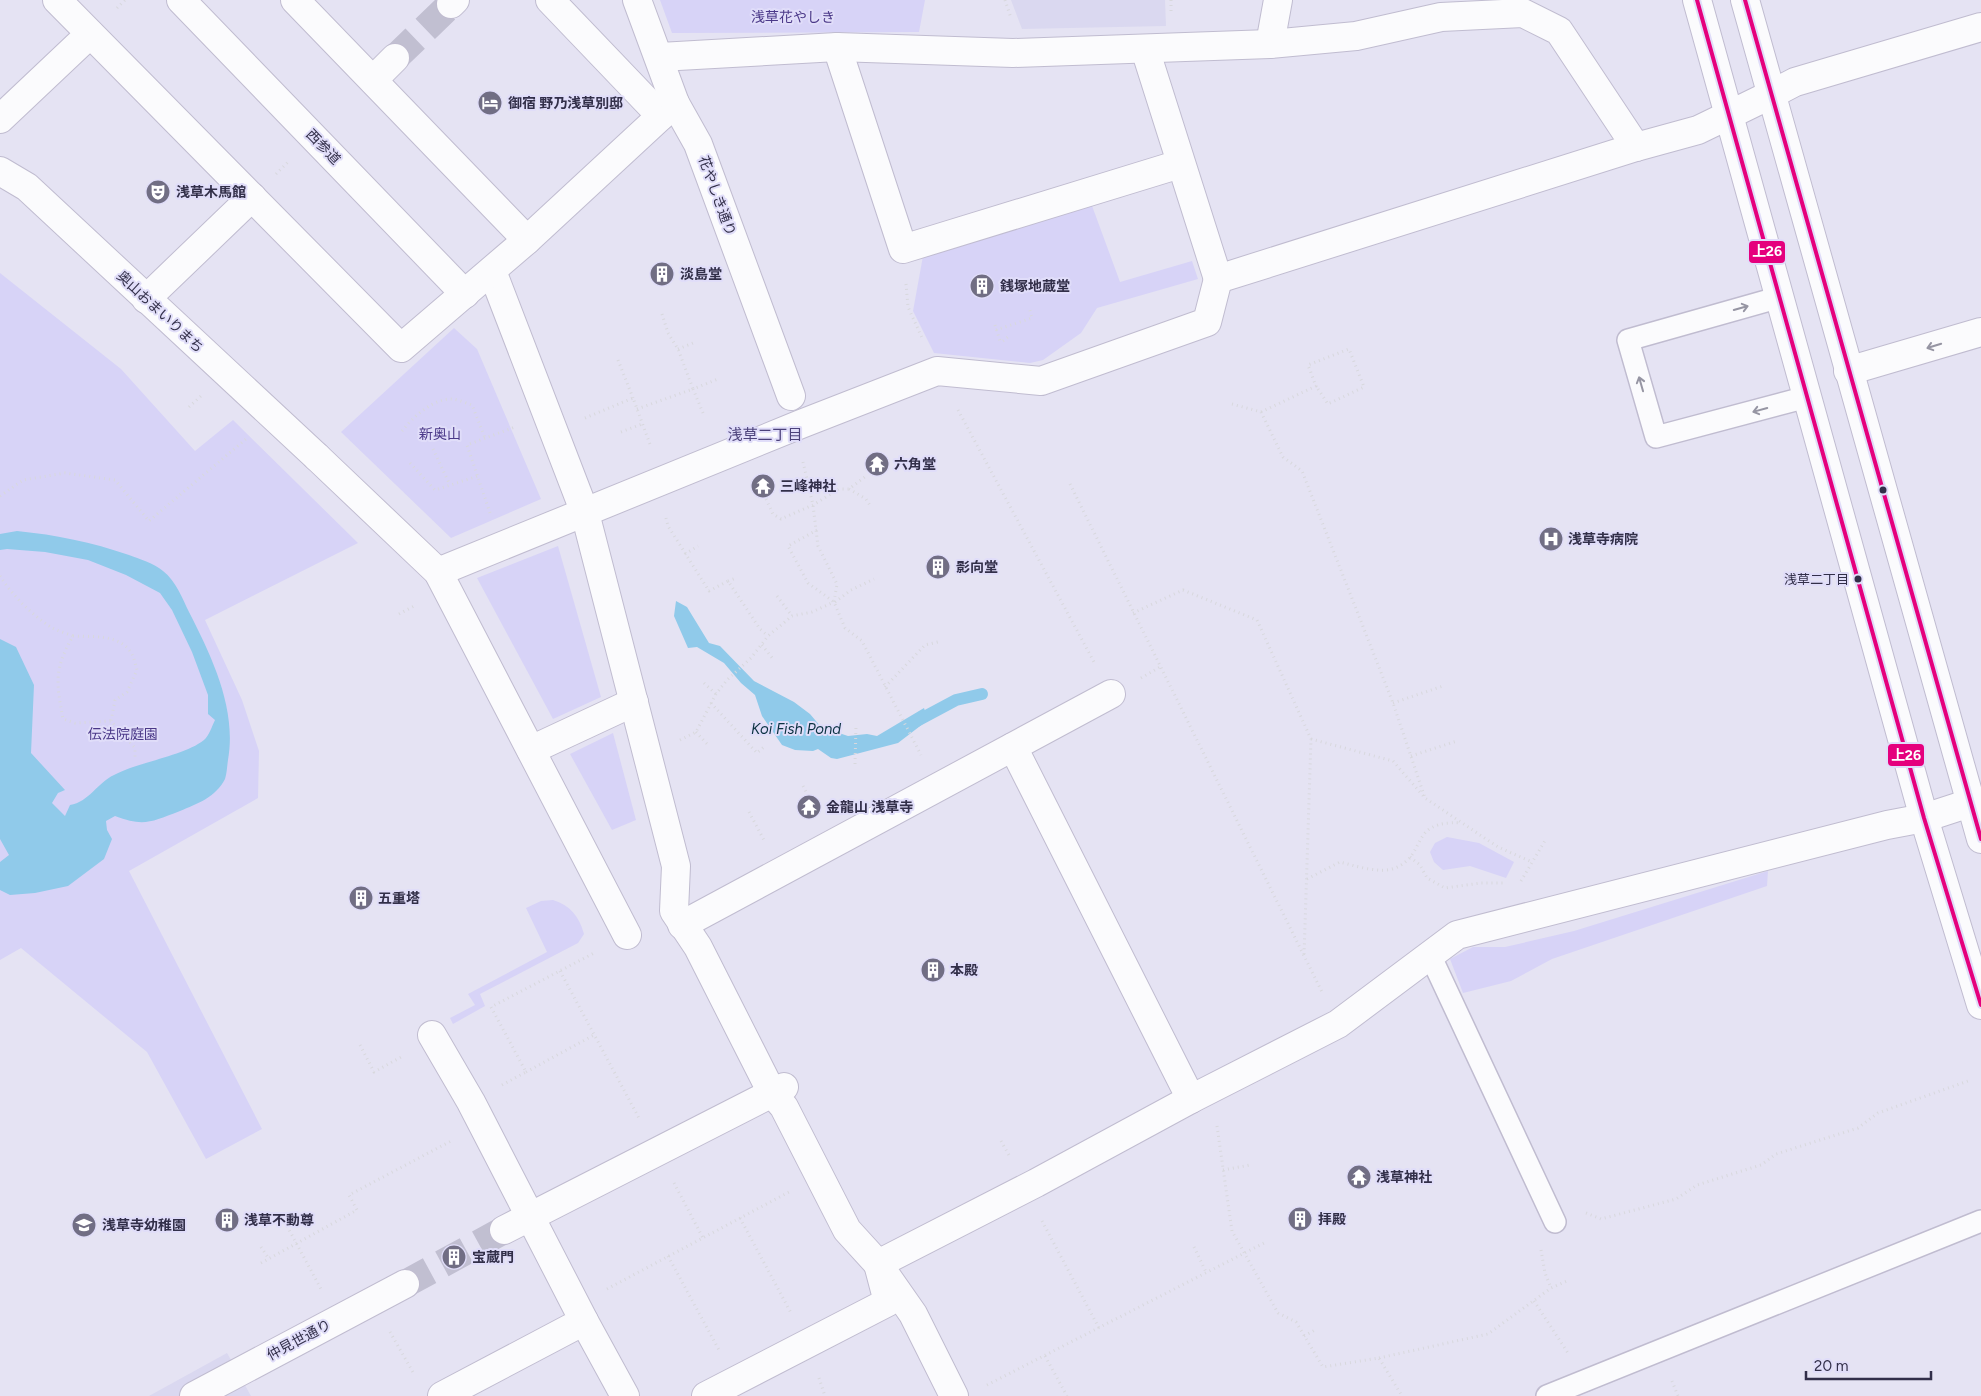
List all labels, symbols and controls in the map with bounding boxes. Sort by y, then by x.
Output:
park label: 浅草花やしき [751,9,835,26]
hotel icon: 御宿 野乃浅草別邸 [477,90,503,116]
place label: 御宿 野乃浅草別邸 [508,95,623,112]
street label: 西参道 [302,126,344,168]
street label: 花やしき通り [695,154,739,238]
theatre icon: 浅草木馬館 [145,179,171,205]
place label: 浅草木馬館 [176,184,246,201]
line badge: 上26 [1748,240,1786,264]
text: 上26 [1752,243,1782,260]
building icon: 淡島堂 [649,261,675,287]
place label: 淡島堂 [680,266,722,283]
street label: 奥山おまいりまち [113,268,207,356]
building icon: 銭塚地蔵堂 [969,273,995,299]
place label: 銭塚地蔵堂 [1000,278,1070,295]
one-way arrow [1732,302,1748,312]
one-way arrow [1927,341,1943,351]
one-way arrow [1635,376,1645,392]
one-way arrow [1753,405,1769,415]
park label: 新奥山 [419,426,461,443]
district label: 浅草二丁目 [727,426,803,444]
temple icon: 六角堂 [864,451,890,477]
place label: 六角堂 [894,456,936,473]
temple icon: 三峰神社 [750,473,776,499]
place label: 三峰神社 [780,478,836,495]
unlabelled marker [1878,485,1888,495]
hospital icon: 浅草寺病院 [1538,526,1564,552]
place label: 浅草寺病院 [1568,531,1638,548]
building icon: 影向堂 [925,554,951,580]
place label: 影向堂 [956,559,998,576]
place label: 浅草二丁目 [1784,572,1849,587]
marker: 浅草二丁目 [1853,574,1863,584]
water label: Koi Fish Pond [751,720,841,738]
park label: 伝法院庭園 [88,726,158,743]
line badge: 上26 [1887,743,1925,767]
text: 上26 [1891,747,1921,764]
temple icon: 金龍山 浅草寺 [796,794,822,820]
place label: 金龍山 浅草寺 [826,799,913,816]
building icon: 五重塔 [348,885,374,911]
place label: 五重塔 [378,890,420,907]
building icon: 本殿 [920,957,946,983]
place label: 本殿 [950,962,978,979]
temple icon: 浅草神社 [1346,1164,1372,1190]
place label: 浅草神社 [1376,1169,1432,1186]
building icon: 拝殿 [1287,1206,1313,1232]
building icon: 浅草不動尊 [214,1207,240,1233]
place label: 拝殿 [1318,1211,1346,1228]
school or university icon: 浅草寺幼稚園 [71,1212,97,1238]
place label: 浅草不動尊 [244,1212,314,1229]
place label: 浅草寺幼稚園 [102,1217,186,1234]
building icon: 宝蔵門 [441,1244,467,1270]
place label: 宝蔵門 [472,1249,514,1266]
street label: 仲見世通り [264,1316,334,1364]
scale bar [1806,1348,1931,1380]
text: 20 m [1814,1357,1848,1375]

